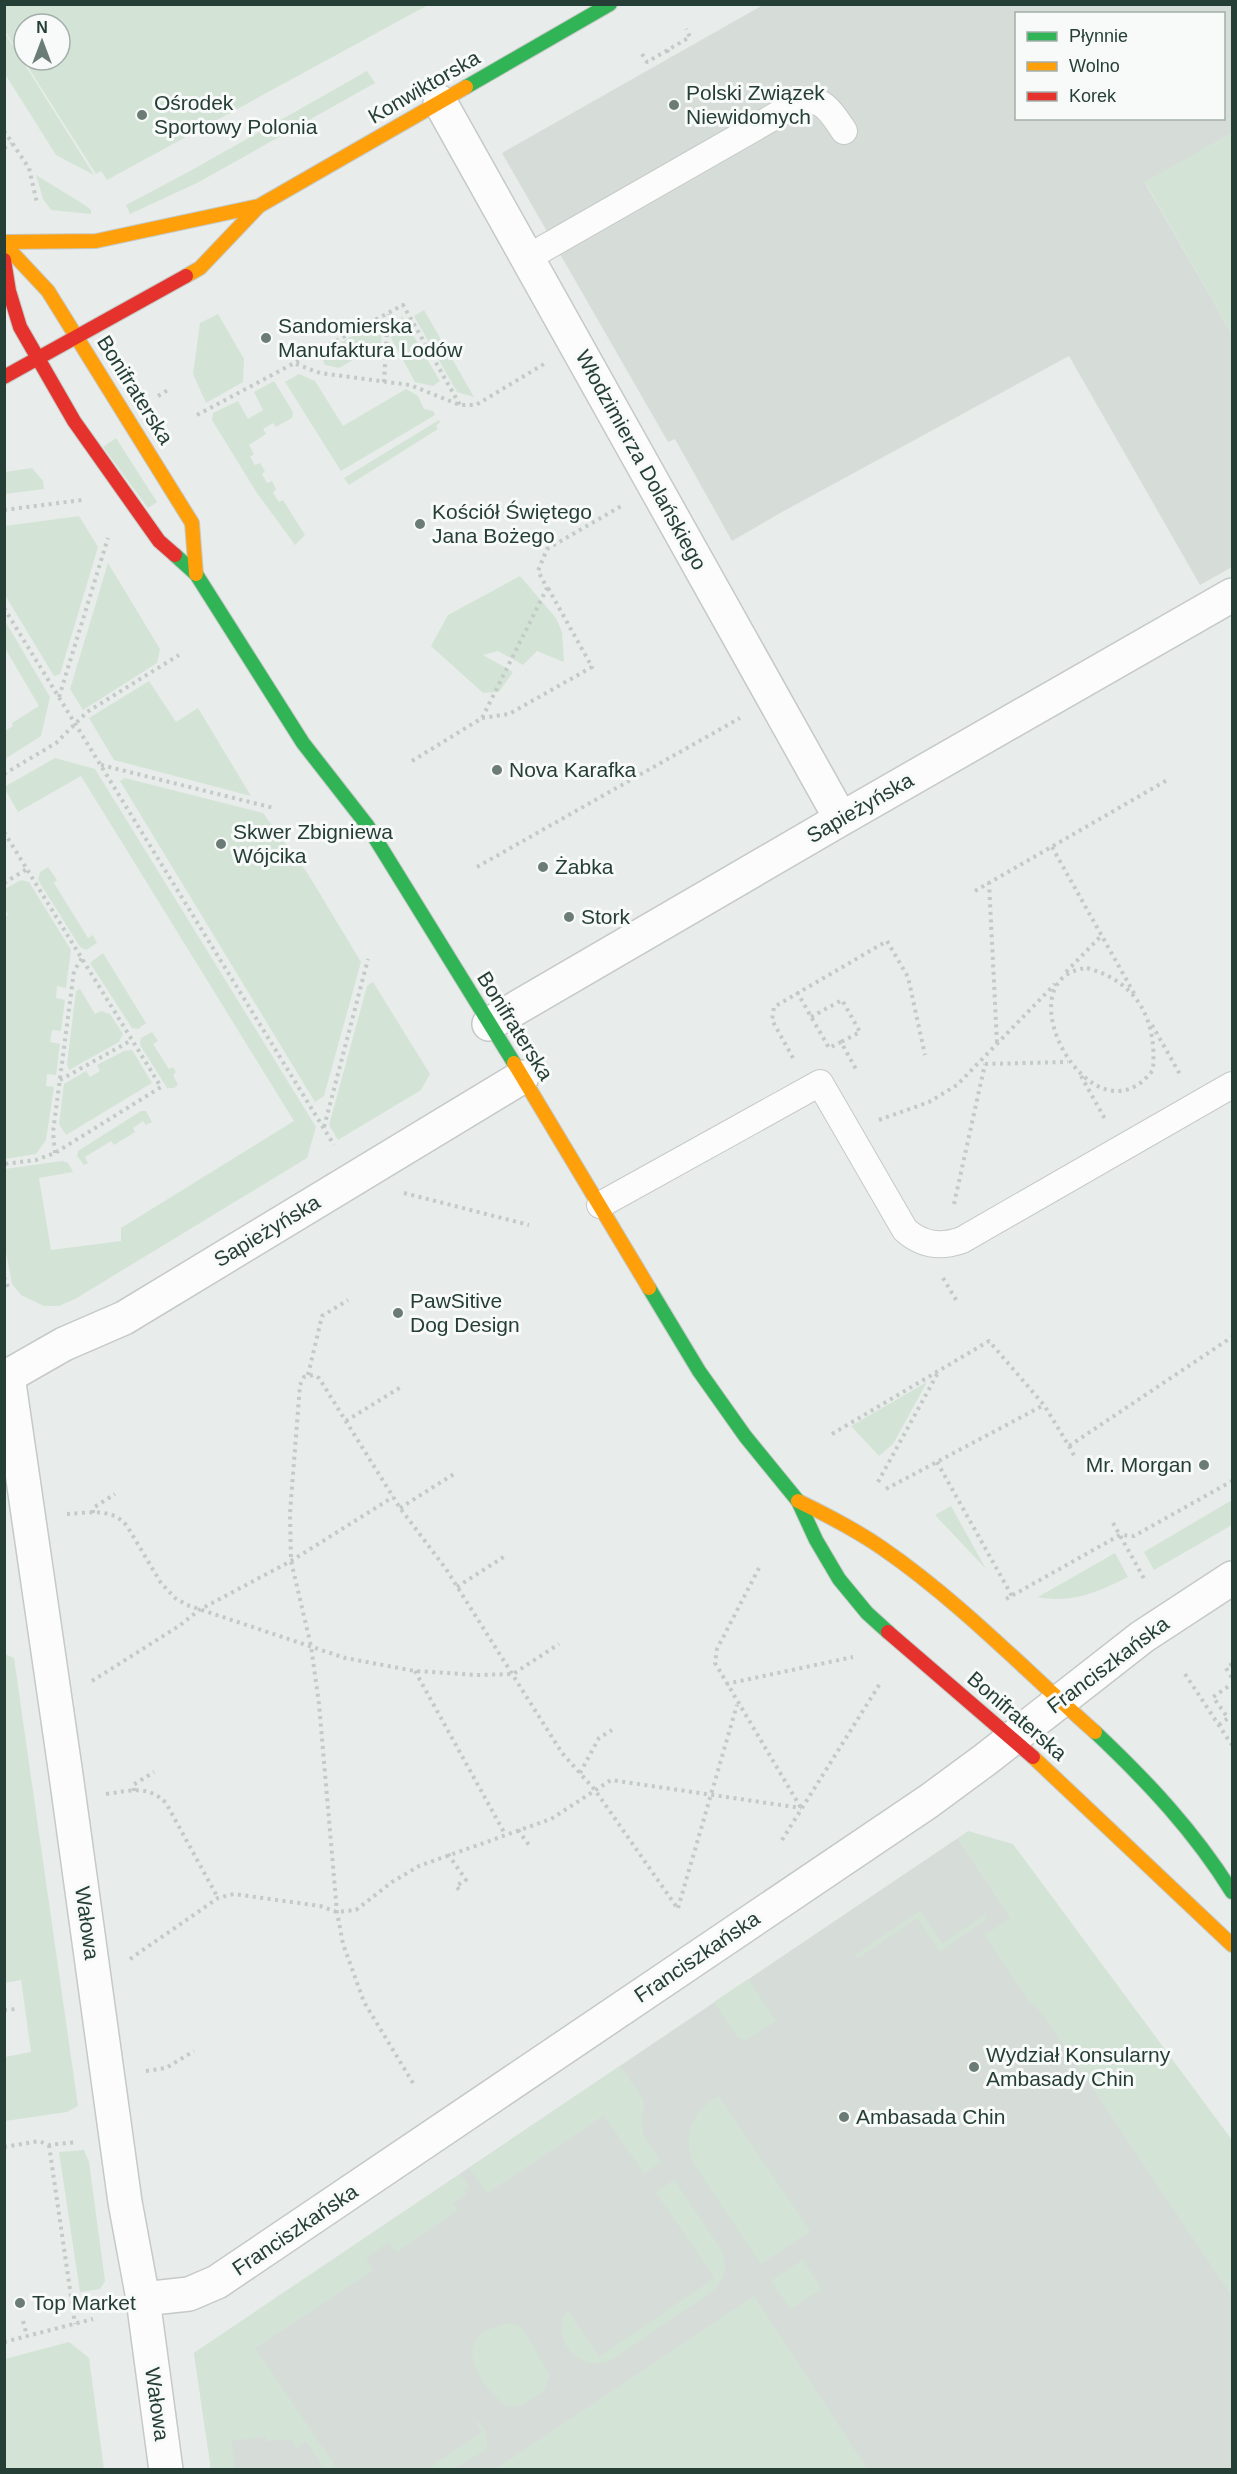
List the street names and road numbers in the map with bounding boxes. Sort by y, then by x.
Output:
street label: Konwiktorska [364,45,484,128]
street label: Bonifraterska [93,331,178,449]
street label: Włodzimierza Dolańskiego [571,346,711,574]
street label: Sapieżyńska [802,768,917,847]
street label: Bonifraterska [473,967,558,1085]
street label: Sapieżyńska [210,1190,324,1271]
street label: Franciszkańska [1043,1611,1173,1718]
street label: Bonifraterska [963,1666,1072,1765]
street label: Wałowa [71,1885,104,1961]
street label: Franciszkańska [630,1906,764,2007]
street label: Franciszkańska [228,2179,362,2280]
street label: Wałowa [141,2366,174,2442]

